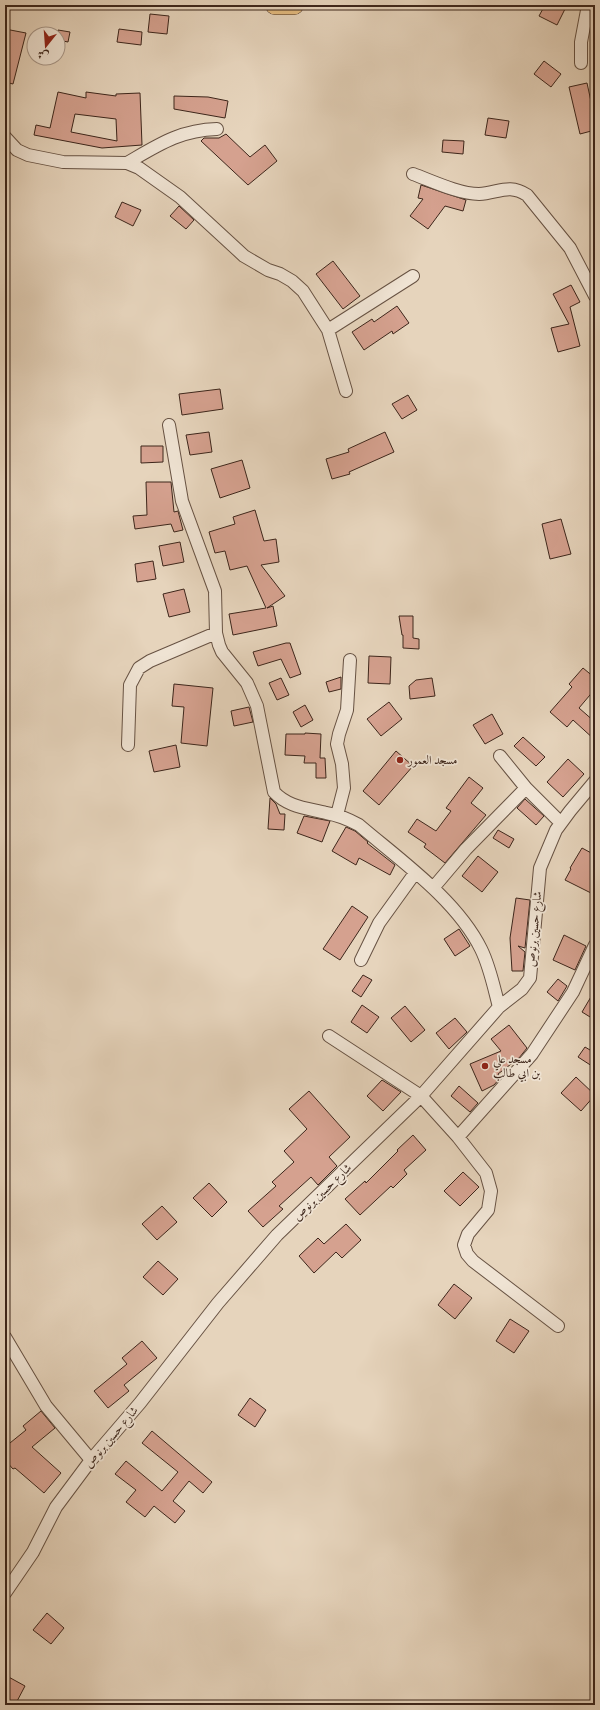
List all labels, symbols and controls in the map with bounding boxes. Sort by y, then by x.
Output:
north arrow [26,26,66,66]
text: ش [36,45,51,63]
place label: مسجد العمور [407,753,458,769]
marker: مسجد العمور [395,755,405,765]
street label: شارع حسين برنوص [524,890,548,968]
place label: مسجد علي بن ابي طالب [493,1052,541,1083]
marker: مسجد علي بن ابي طالب [480,1061,490,1071]
street label: شارع حسين برنوص [290,1160,357,1226]
street label: شارع حسين برنوص [81,1403,144,1473]

